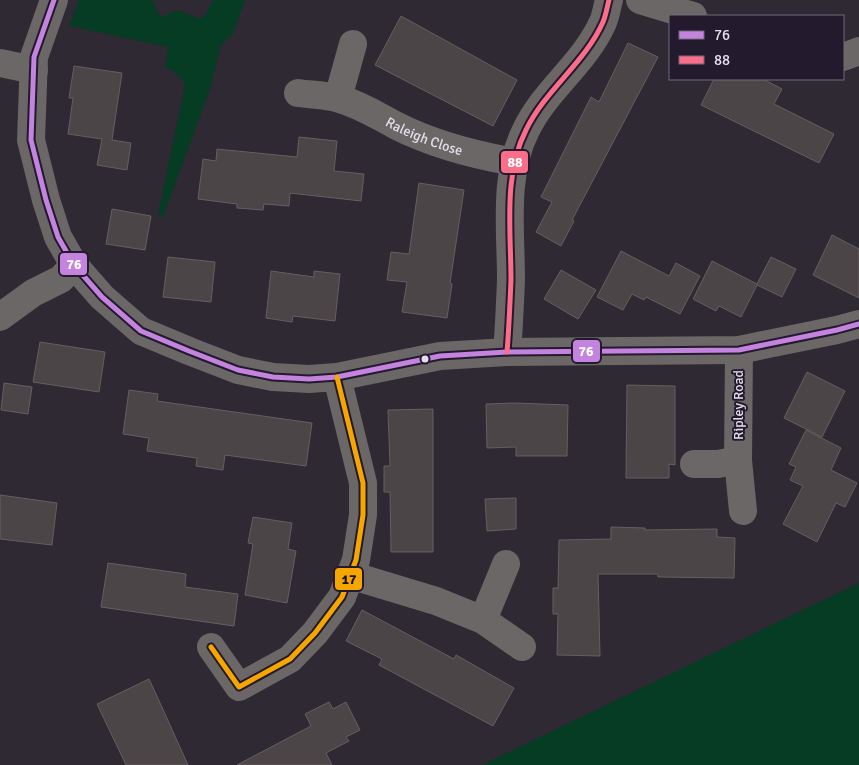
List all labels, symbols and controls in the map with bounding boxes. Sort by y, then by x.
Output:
legend [669,15,844,80]
text: 76 [714,26,730,44]
text: 88 [714,51,730,69]
street label: Raleigh Close [383,114,465,159]
line badge: 88 [500,150,529,174]
text: 88 [507,154,523,171]
line badge: 76 [59,252,88,276]
text: 76 [66,256,82,273]
line badge: 76 [572,339,601,363]
text: 76 [578,343,594,360]
unlabelled marker [420,354,430,364]
street label: Ripley Road [730,370,747,440]
line badge: 17 [334,567,363,591]
text: 17 [341,571,357,588]

